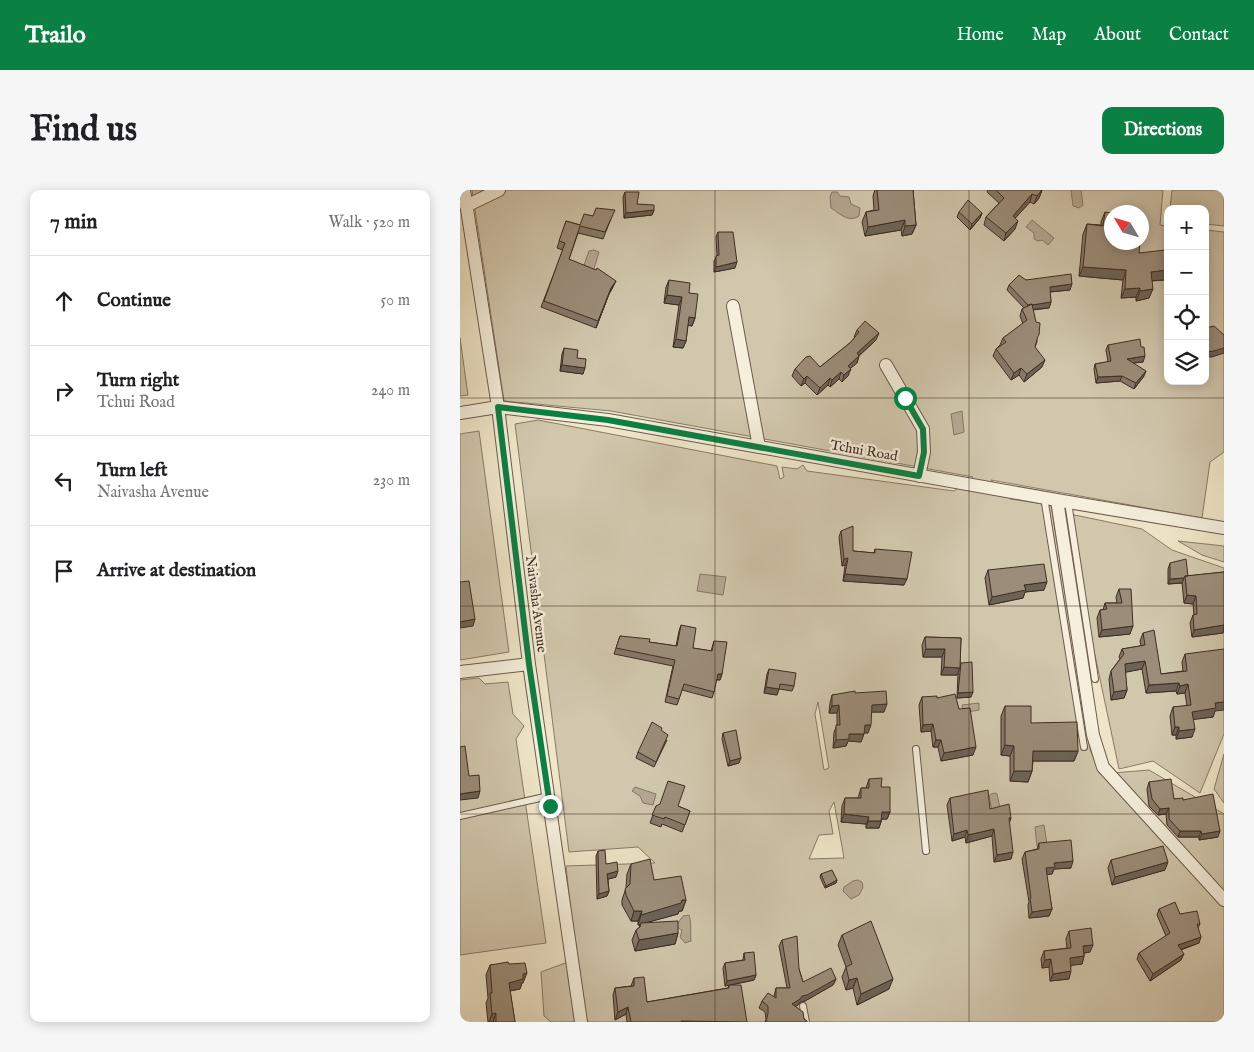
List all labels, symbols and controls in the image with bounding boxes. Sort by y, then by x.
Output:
text: Trailo [25,20,86,51]
text: Home [957,24,1004,47]
text: Map [1032,24,1066,47]
text: About [1094,24,1141,47]
text: Contact [1169,24,1229,47]
button: Directions [1102,107,1224,154]
text: Find us [30,108,137,153]
north arrow [1104,205,1149,250]
map controls [1164,205,1209,385]
button: + [1164,205,1209,250]
text: 7 min [50,209,97,236]
text: Walk · 520 m [328,213,410,233]
button: − [1164,250,1209,295]
icon: ahead [50,287,78,315]
text: Continue [97,289,171,313]
text: 50 m [381,291,410,311]
button: locate [1164,295,1209,340]
button: layers [1164,340,1209,385]
text: Turn right [97,369,179,393]
icon: right [50,377,78,405]
text: 240 m [371,381,410,401]
route start [894,387,917,410]
text: Tchui Road [97,393,175,413]
street label: Tchui Road [829,436,900,466]
text: Turn left [97,459,168,483]
icon: left [50,467,78,495]
text: 230 m [373,471,410,491]
text: Naivasha Avenue [97,483,209,503]
street label: Naivasha Avenue [521,554,551,654]
icon: arrive [50,557,78,585]
text: Arrive at destination [97,559,256,583]
route end [539,795,562,818]

